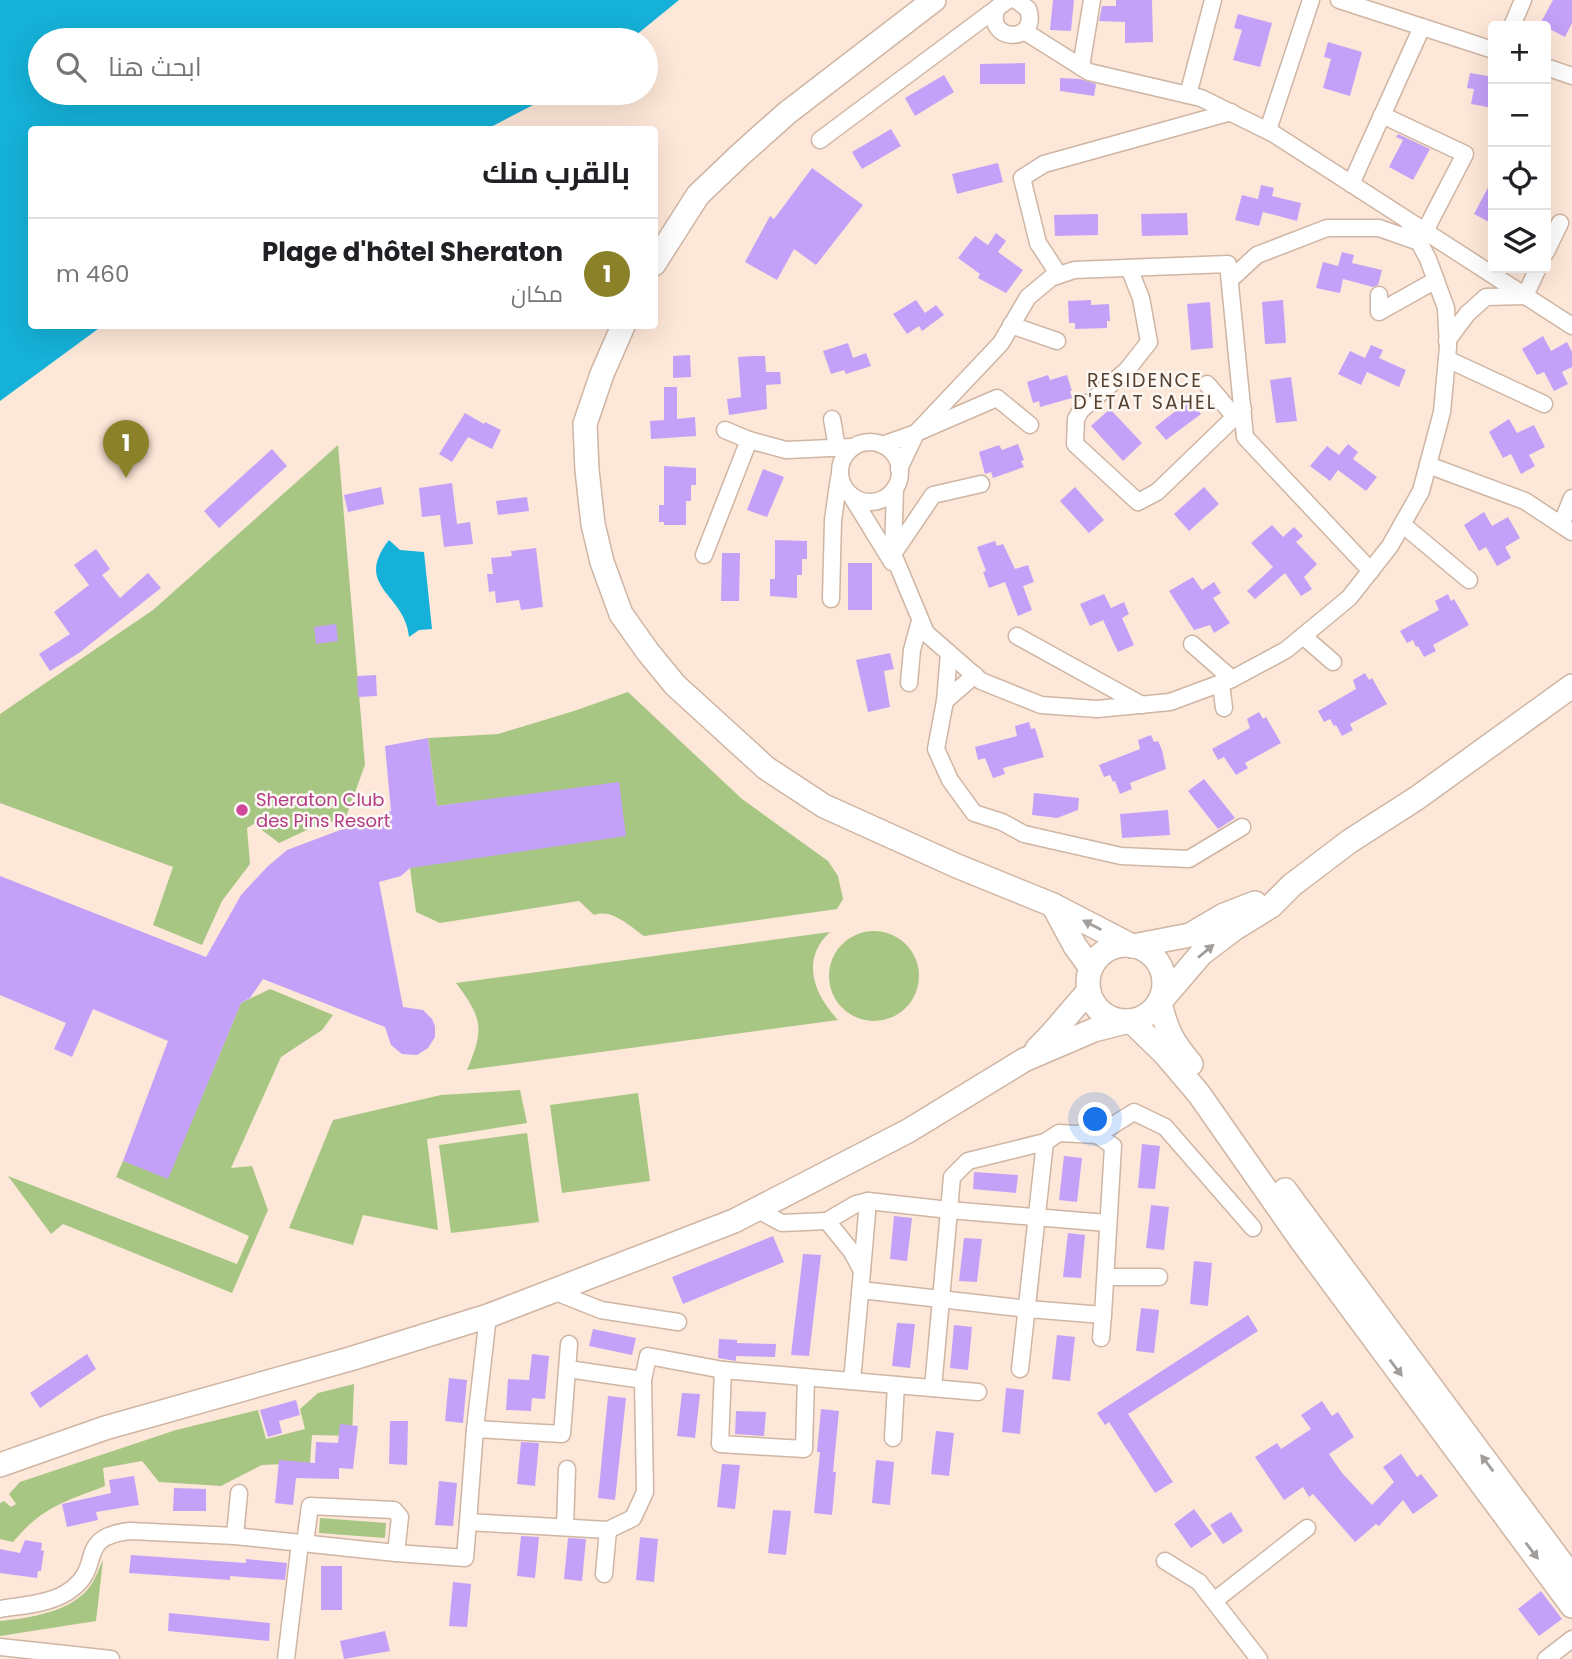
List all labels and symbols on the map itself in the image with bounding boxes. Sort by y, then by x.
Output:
district label: RESIDENCE D'ETAT SAHEL [1073,367,1217,416]
pin: 1 [103,420,149,478]
place label: Sheraton Club des Pins Resort [256,787,390,833]
marker: Sheraton Club des Pins Resort [234,802,250,818]
one-way arrow [1082,920,1102,932]
one-way arrow [1197,944,1214,959]
your location [1078,1102,1112,1136]
one-way arrow [1389,1359,1403,1378]
one-way arrow [1481,1454,1495,1472]
one-way arrow [1524,1542,1538,1560]

